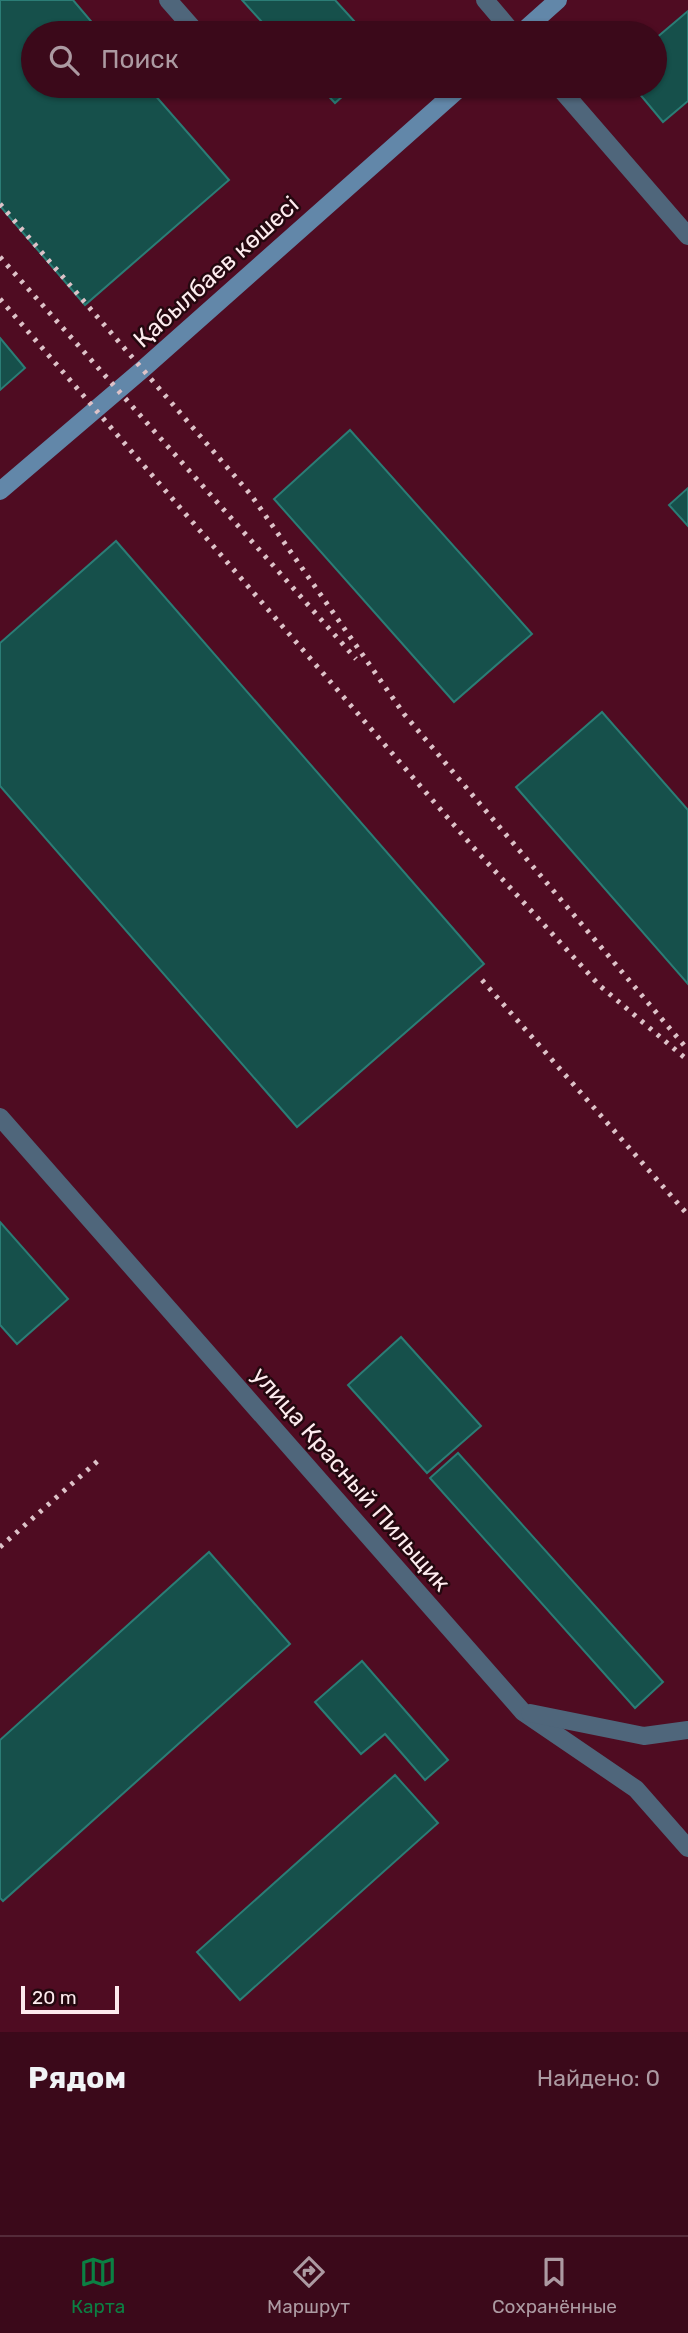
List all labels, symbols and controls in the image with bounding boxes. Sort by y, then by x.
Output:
search box [21,21,667,98]
icon: search [45,41,83,79]
text: Поиск [101,44,179,75]
street label: Қабылбаев көшесі [128,191,304,353]
street label: улица Красный Пильщик [246,1361,456,1597]
scale bar [21,1983,119,2015]
text: 20 m [32,1986,77,2009]
text: Рядом [28,2060,126,2096]
text: Найдено: 0 [537,2064,660,2092]
tab: Карта [71,2253,125,2318]
tab: Маршрут [267,2253,350,2318]
tab: Сохранённые [492,2253,617,2318]

